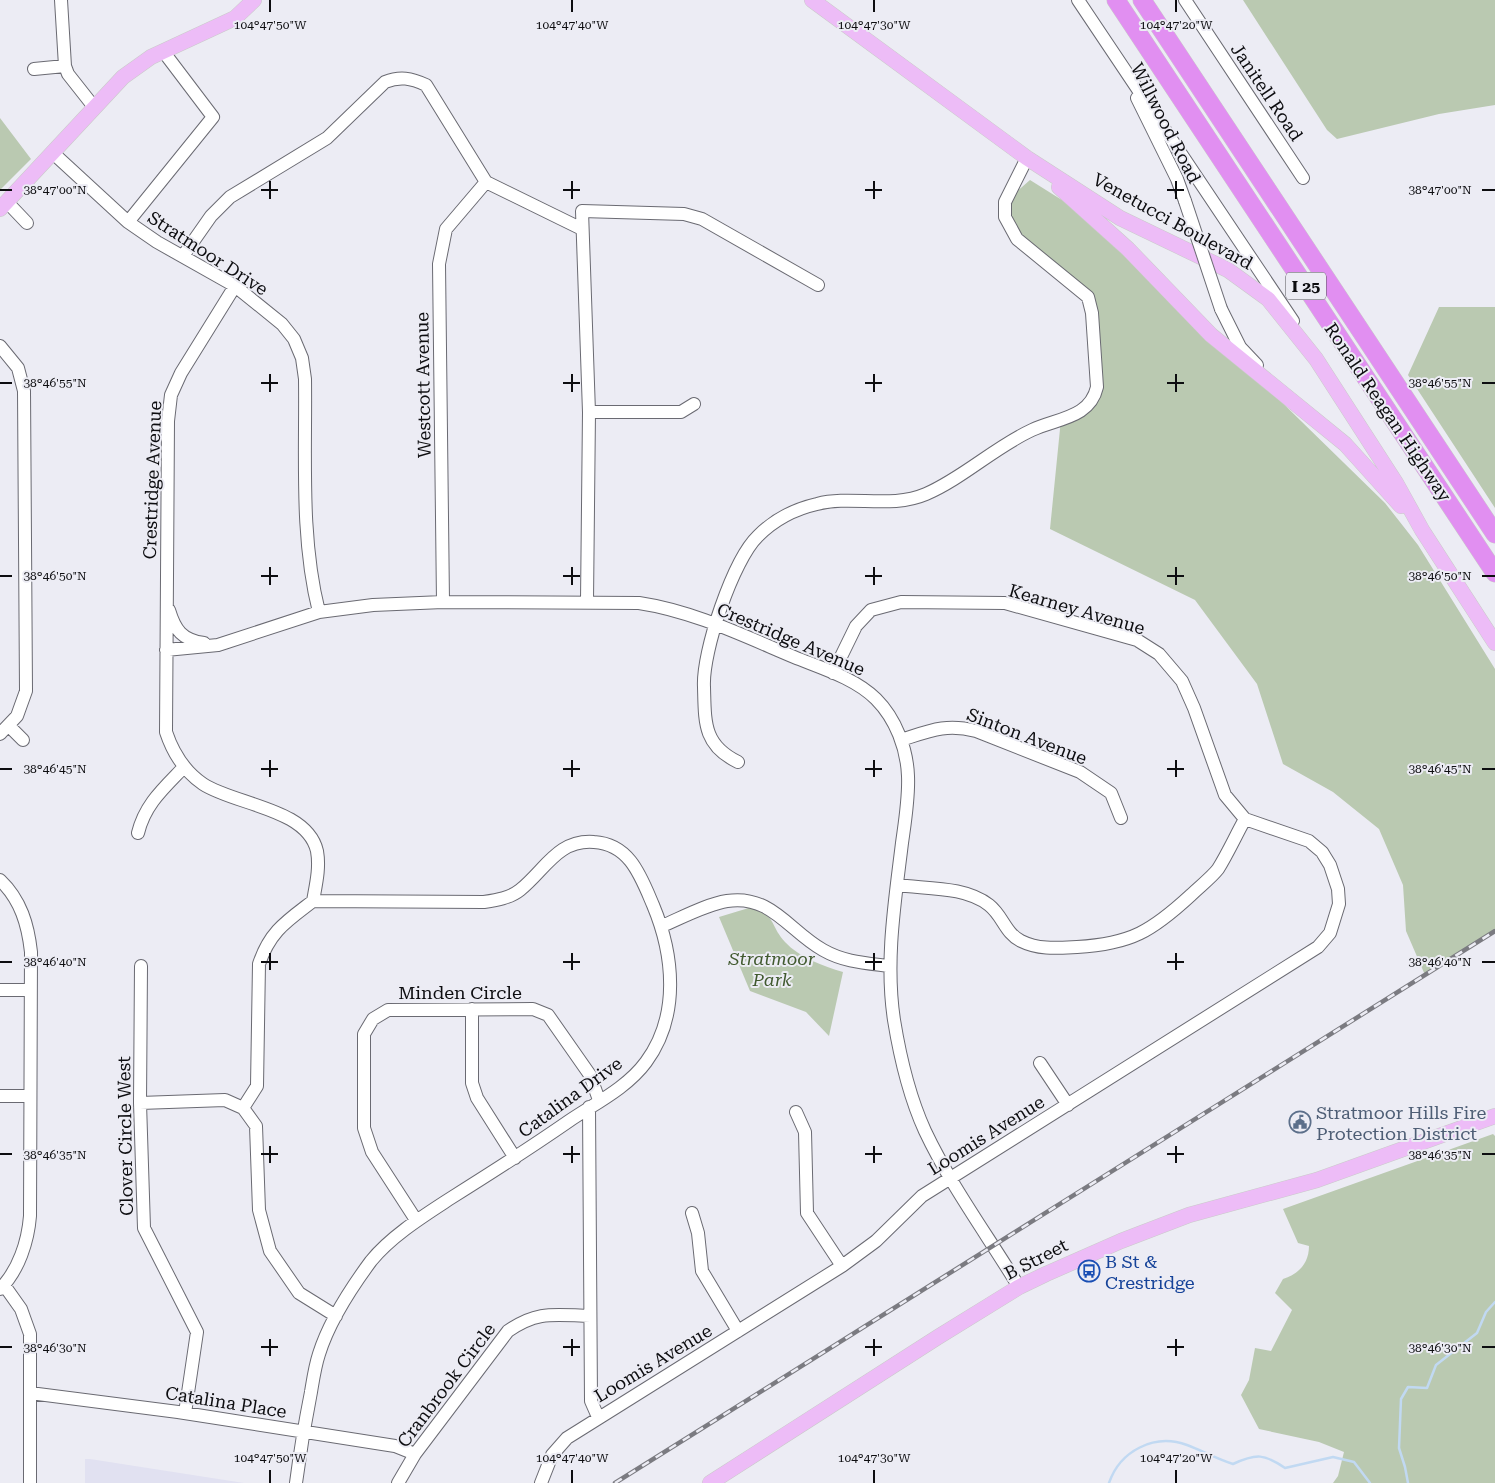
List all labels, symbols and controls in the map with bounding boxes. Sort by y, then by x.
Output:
text: 104°47'50"W [234,18,307,32]
text: 104°47'40"W [536,18,609,32]
text: 104°47'30"W [838,18,911,32]
text: 104°47'20"W [1140,18,1213,32]
street label: Janitell Road [1227,39,1308,145]
street label: Willwood Road [1127,59,1206,187]
street label: Venetucci Boulevard [1089,168,1257,274]
text: 38°47'00"N [23,183,87,197]
text: 38°47'00"N [1408,183,1472,197]
street label: Stratmoor Drive [144,206,272,300]
road number: I 25 [1286,272,1326,300]
street label: Westcott Avenue [411,312,435,458]
street label: Ronald Reagan Highway [1320,319,1456,506]
text: 38°46'55"N [23,376,87,390]
text: 38°46'55"N [1408,376,1472,390]
street label: Crestridge Avenue [139,400,165,560]
text: 38°46'50"N [23,569,87,583]
text: 38°46'50"N [1408,569,1472,583]
street label: Kearney Avenue [1006,580,1148,639]
street label: Crestridge Avenue [714,598,868,680]
street label: Sinton Avenue [964,703,1090,769]
text: 38°46'45"N [23,762,87,776]
text: 38°46'45"N [1408,762,1472,776]
park label: Stratmoor Park [728,948,816,990]
text: 38°46'40"N [23,955,87,969]
text: 38°46'40"N [1408,955,1472,969]
street label: Minden Circle [398,982,522,1003]
street label: Catalina Drive [514,1052,626,1142]
street label: Clover Circle West [113,1056,137,1216]
street label: Loomis Avenue [924,1091,1048,1179]
place label: Stratmoor Hills Fire Protection District [1316,1102,1487,1144]
public building icon: Stratmoor Hills Fire Protection District [1288,1110,1312,1134]
text: 38°46'35"N [23,1148,87,1162]
text: 38°46'35"N [1408,1148,1472,1162]
street label: B Street [1001,1234,1071,1284]
place label: B St & Crestridge [1105,1251,1195,1293]
bus stop icon: B St & Crestridge [1077,1259,1101,1283]
street label: Cranbrook Circle [393,1319,500,1451]
street label: Loomis Avenue [590,1320,716,1406]
text: 38°46'30"N [23,1341,87,1355]
text: 38°46'30"N [1408,1341,1472,1355]
street label: Catalina Place [164,1382,288,1422]
text: 104°47'50"W [234,1451,307,1465]
text: 104°47'40"W [536,1451,609,1465]
text: 104°47'30"W [838,1451,911,1465]
text: 104°47'20"W [1140,1451,1213,1465]

